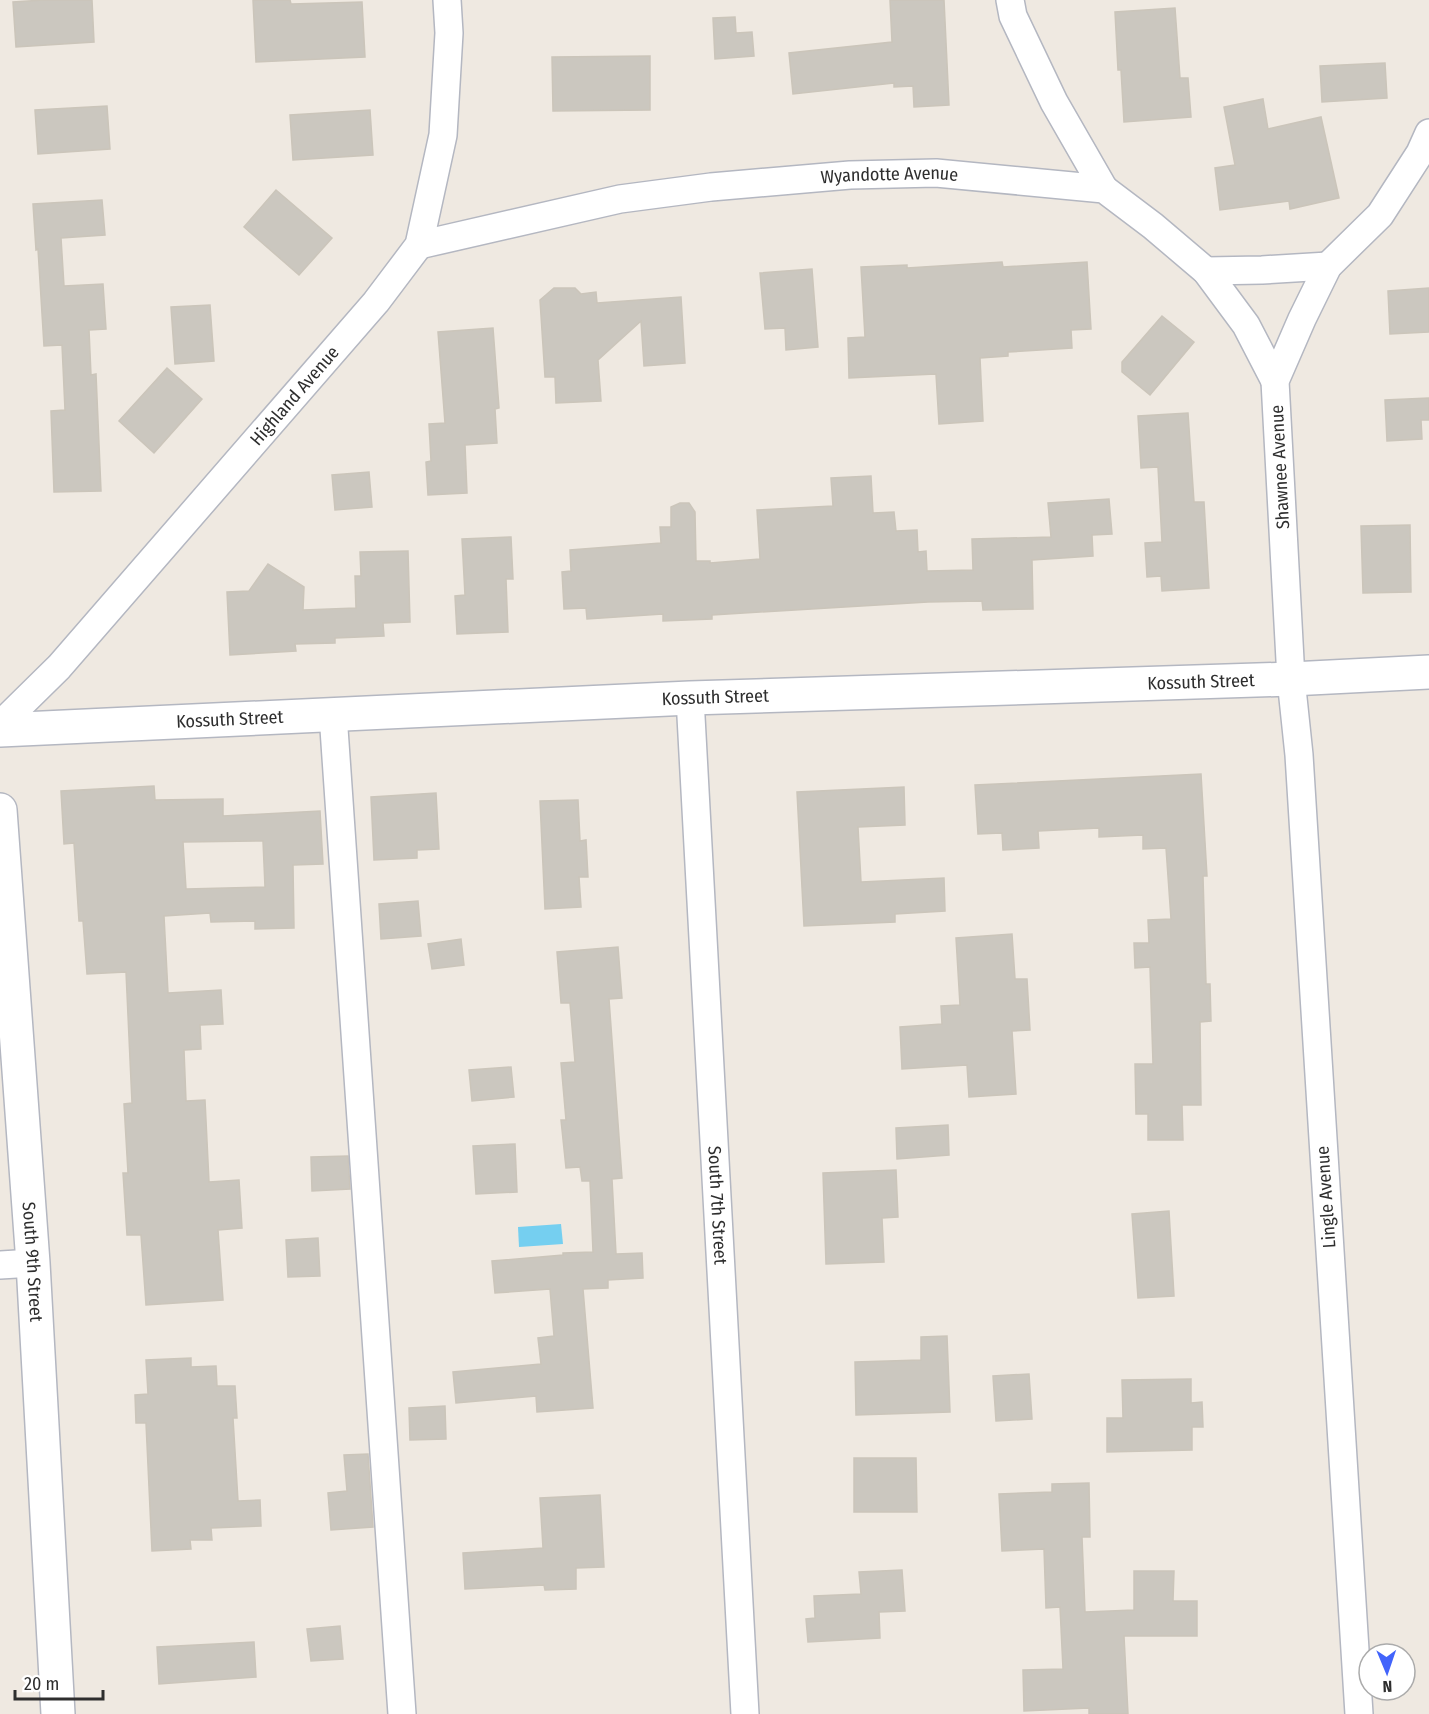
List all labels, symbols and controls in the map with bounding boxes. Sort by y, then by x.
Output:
street label: Wyandotte Avenue [820,162,959,188]
street label: Highland Avenue [245,341,344,450]
street label: Shawnee Avenue [1266,404,1294,530]
street label: Kossuth Street [1147,669,1255,695]
street label: Kossuth Street [661,685,769,710]
street label: Kossuth Street [176,706,284,733]
street label: South 7th Street [703,1145,732,1265]
street label: Lingle Avenue [1311,1145,1341,1249]
street label: South 9th Street [18,1201,47,1322]
north arrow [1357,1642,1417,1702]
scale bar [15,1663,104,1701]
text: 20 m [24,1673,59,1695]
text: N [1382,1677,1393,1696]

